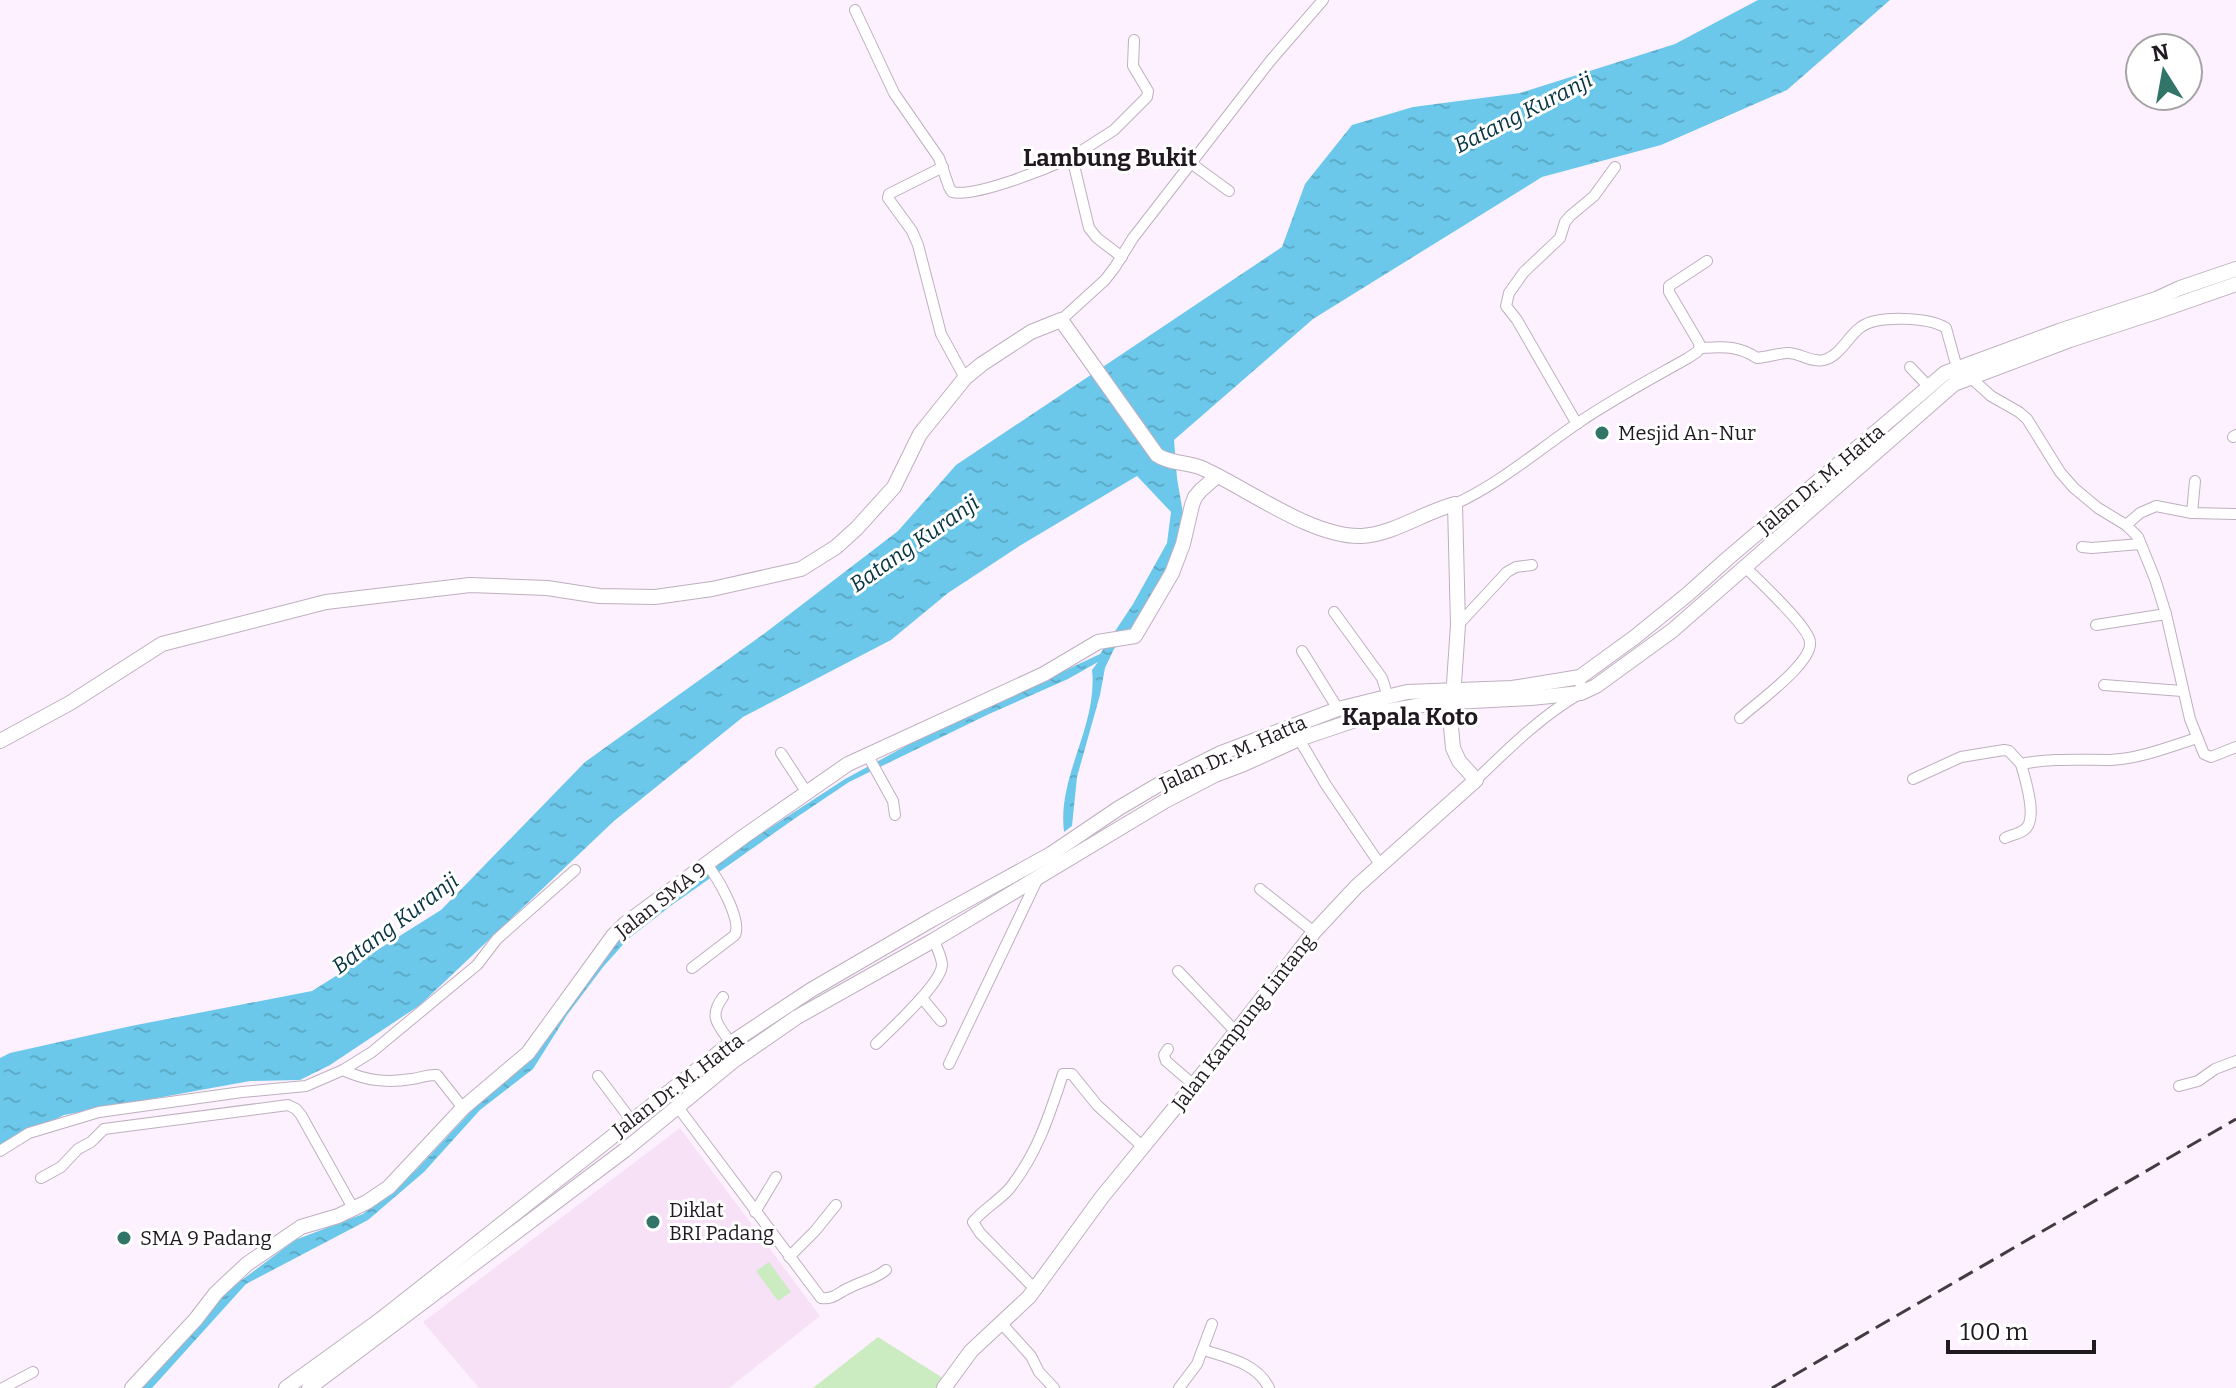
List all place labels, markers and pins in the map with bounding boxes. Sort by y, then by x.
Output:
place label: Mesjid An-Nur [1618,421,1756,446]
marker: Mesjid An-Nur [1593,424,1611,442]
place label: Diklat BRI Padang [669,1198,774,1245]
marker: Diklat BRI Padang [644,1213,662,1231]
place label: SMA 9 Padang [140,1226,272,1250]
marker: SMA 9 Padang [115,1229,133,1247]

